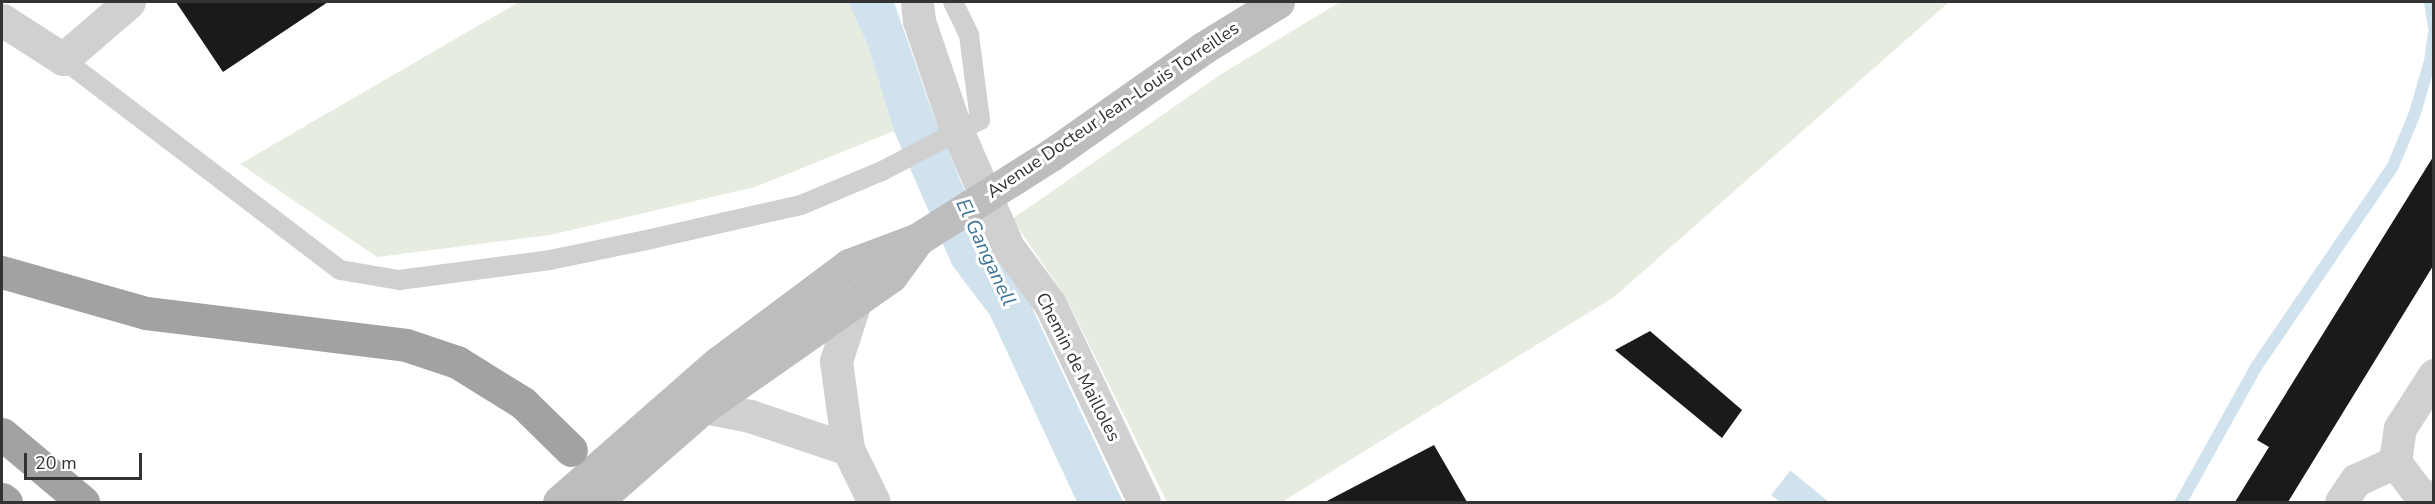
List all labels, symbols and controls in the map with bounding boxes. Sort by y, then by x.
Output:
street label: Avenue Docteur Jean-Louis Torreilles [983,17,1243,203]
water label: El Ganganell [951,195,1021,309]
street label: Chemin de Mailloles [1031,289,1125,445]
scale bar [27,441,146,479]
text: 20 m [35,451,77,475]

